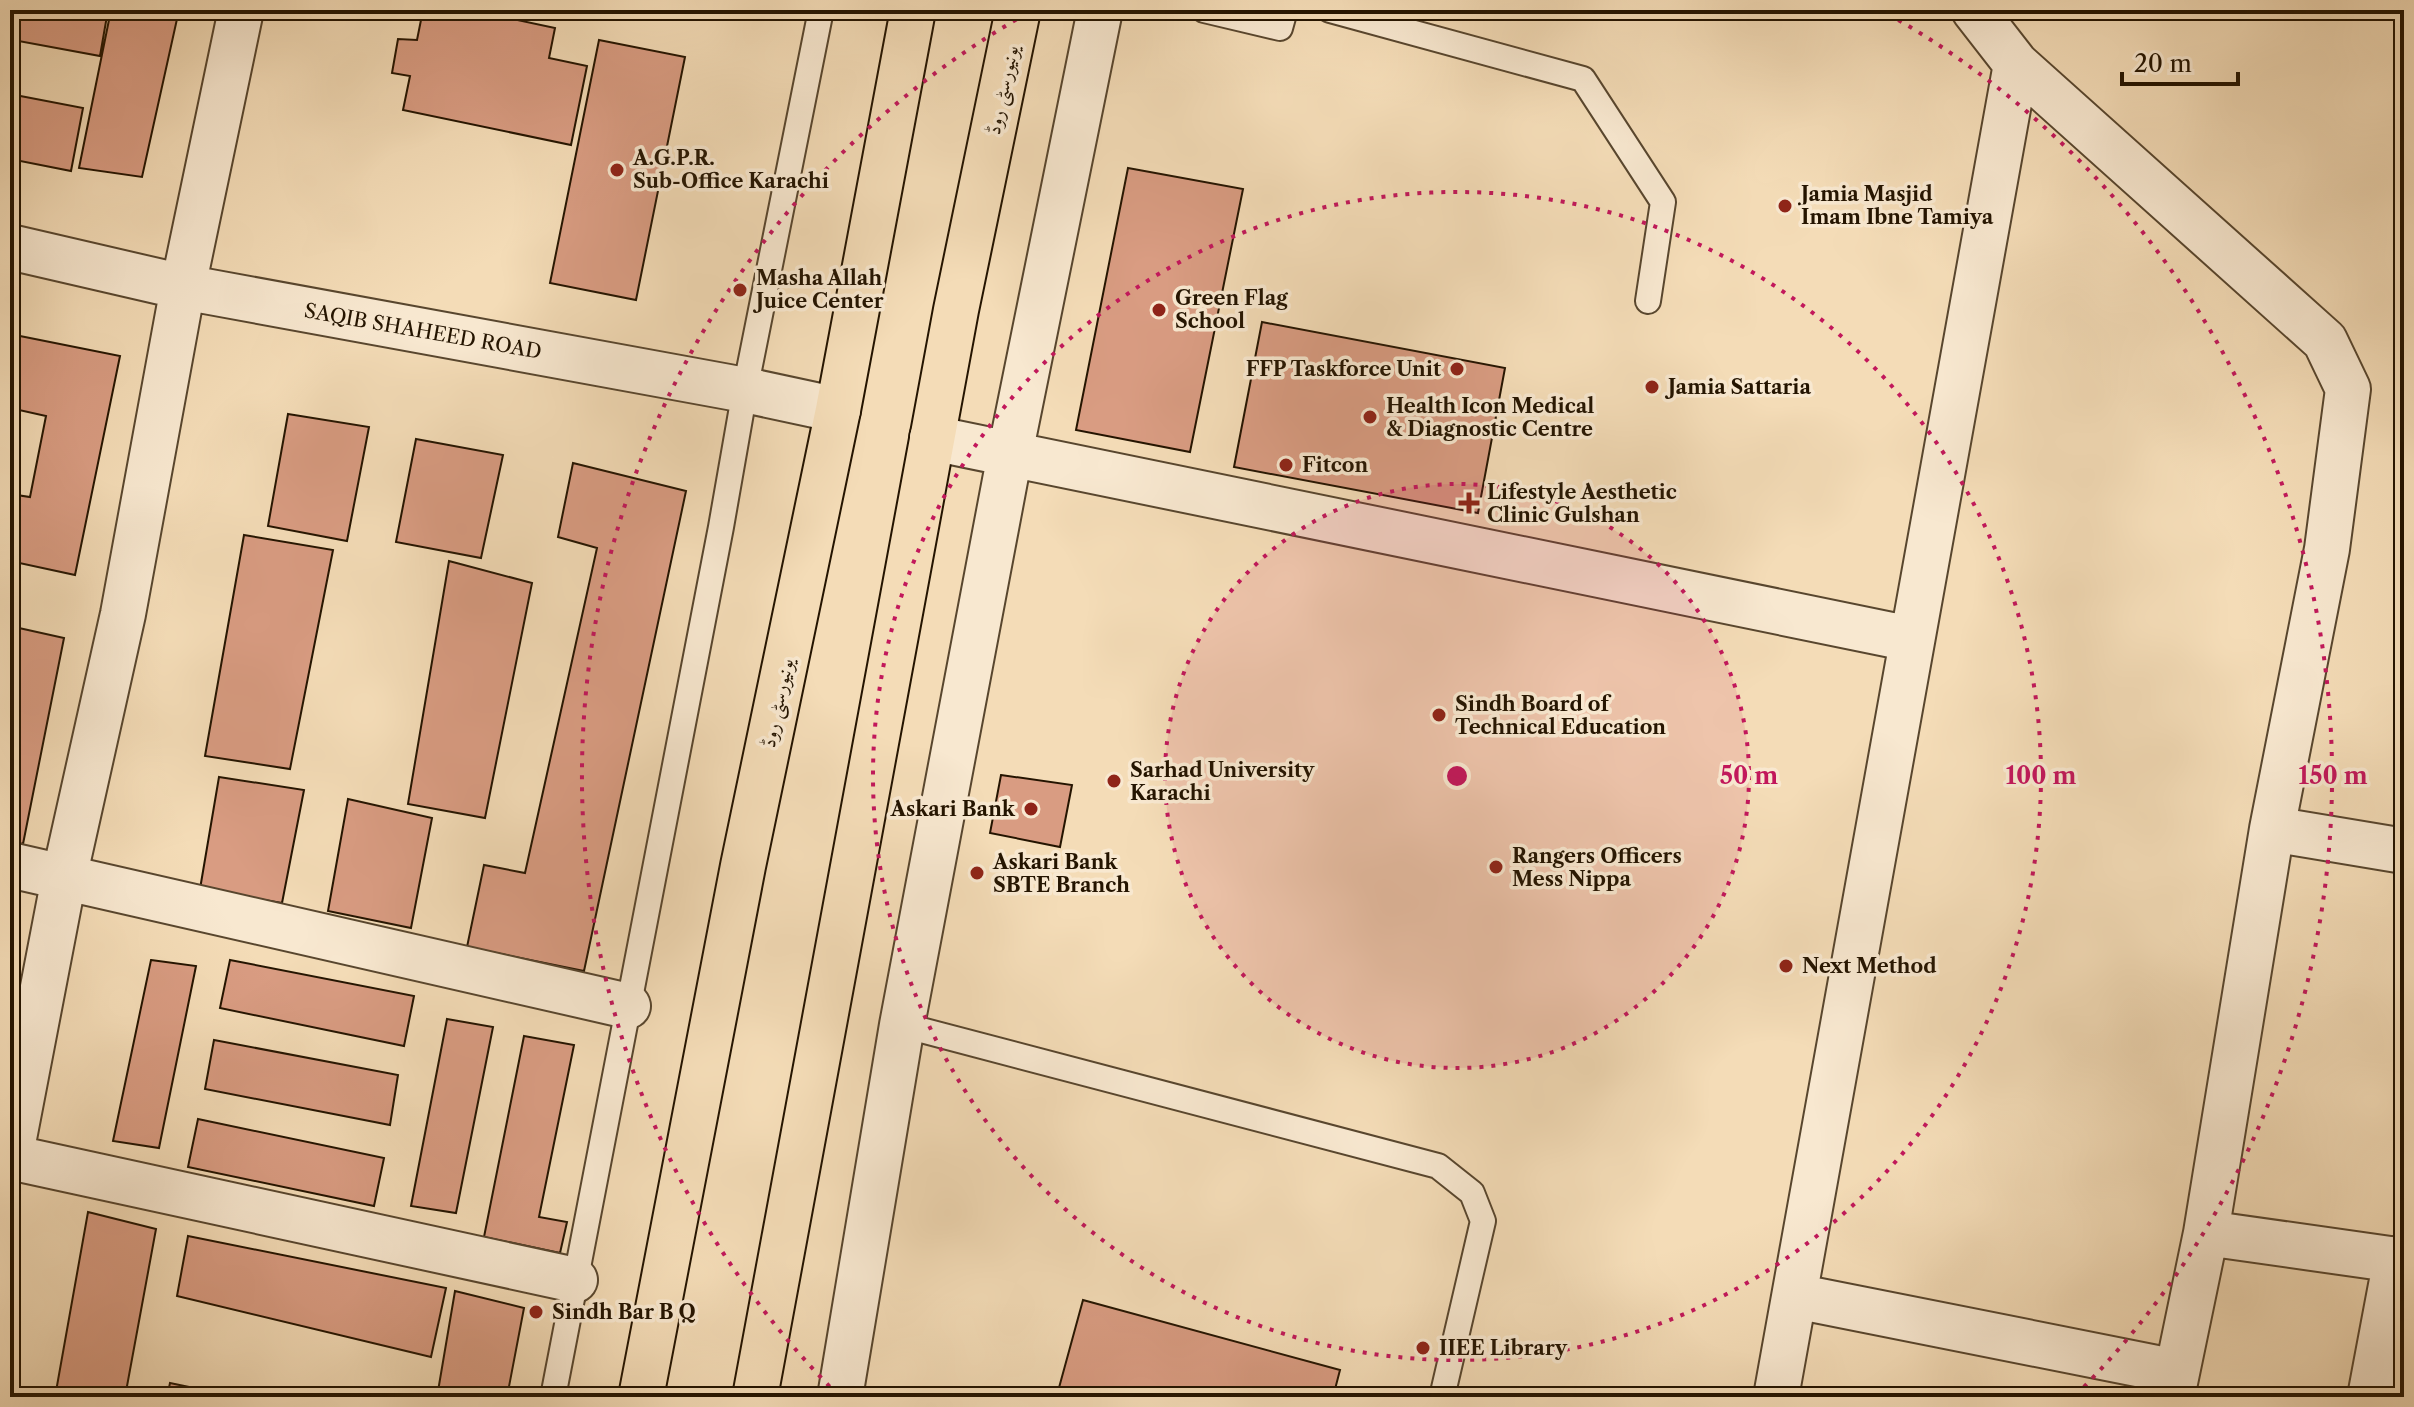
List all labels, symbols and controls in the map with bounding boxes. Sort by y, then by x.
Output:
scale bar [2122,36,2238,86]
street label: یونیورسٹی روڈ [981,42,1026,137]
text: 20 m [2134,49,2192,78]
place label: A.G.P.R. Sub-Office Karachi [632,146,829,193]
marker: A.G.P.R. Sub-Office Karachi [608,161,626,179]
place label: Jamia Masjid Imam Ibne Tamiya [1797,182,1994,229]
marker: Jamia Masjid Imam Ibne Tamiya [1776,197,1794,215]
place label: Masha Allah Juice Center [752,266,884,313]
marker: Masha Allah Juice Center [731,281,749,299]
place label: Green Flag School [1175,286,1288,333]
street label: SAQIB SHAHEED ROAD [302,298,544,364]
marker: Green Flag School [1150,301,1168,319]
place label: FFP Taskforce Unit [1246,357,1441,381]
marker: FFP Taskforce Unit [1448,360,1466,378]
place label: Jamia Sattaria [1664,375,1811,399]
marker: Jamia Sattaria [1643,378,1661,396]
place label: Health Icon Medical & Diagnostic Centre [1386,394,1594,441]
marker: Health Icon Medical & Diagnostic Centre [1361,408,1379,426]
place label: Fitcon [1302,453,1368,477]
marker: Fitcon [1277,456,1295,474]
place label: Lifestyle Aesthetic Clinic Gulshan [1487,480,1677,527]
marker: Lifestyle Aesthetic Clinic Gulshan [1458,492,1480,514]
street label: یونیورسٹی روڈ [756,655,801,750]
place label: Sindh Board of Technical Education [1455,692,1666,739]
marker: Sindh Board of Technical Education [1430,706,1448,724]
place label: Sarhad University Karachi [1130,758,1315,805]
text: 50 m [1720,761,1778,790]
text: 100 m [2005,761,2077,790]
text: 150 m [2298,761,2368,790]
centre of rings [1443,762,1471,790]
marker: Sarhad University Karachi [1105,772,1123,790]
place label: Askari Bank [890,797,1016,821]
marker: Askari Bank [1022,800,1040,818]
place label: Rangers Officers Mess Nippa [1512,844,1682,891]
place label: Askari Bank SBTE Branch [992,850,1130,897]
marker: Rangers Officers Mess Nippa [1487,858,1505,876]
marker: Askari Bank SBTE Branch [968,864,986,882]
place label: Next Method [1802,954,1937,978]
marker: Next Method [1777,957,1795,975]
place label: Sindh Bar B Q [552,1300,696,1324]
marker: Sindh Bar B Q [527,1303,545,1321]
place label: IIEE Library [1439,1336,1568,1360]
marker: IIEE Library [1414,1339,1432,1357]

